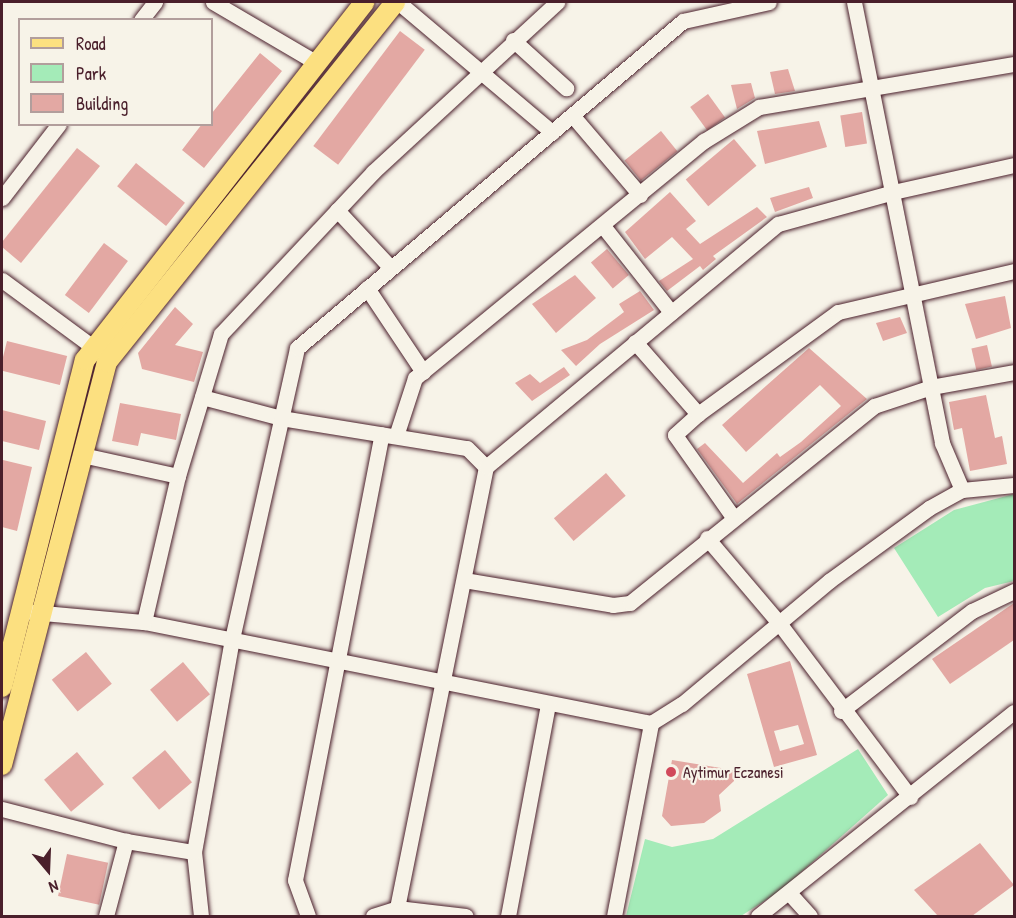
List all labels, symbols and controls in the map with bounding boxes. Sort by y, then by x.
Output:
legend [18,18,213,126]
text: Road [76,31,106,56]
text: Park [76,61,106,86]
text: Building [76,91,128,116]
place label: Aytimur Eczanesi [683,762,784,782]
marker: Aytimur Eczanesi [664,765,678,779]
north arrow [18,840,78,900]
text: N [46,875,61,899]

